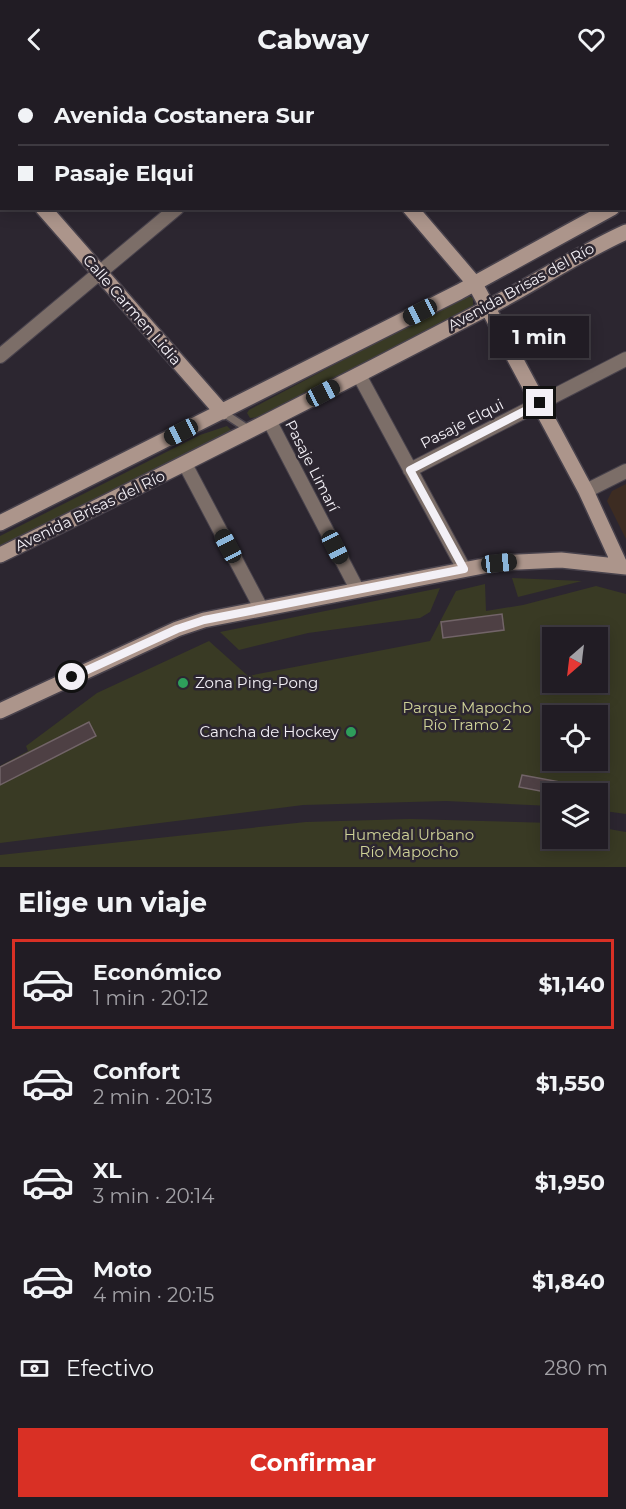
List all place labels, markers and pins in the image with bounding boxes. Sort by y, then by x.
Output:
place label: Zona Ping-Pong [195,673,318,692]
marker: Zona Ping-Pong [176,676,190,690]
place label: Cancha de Hockey [199,722,340,741]
marker: Cancha de Hockey [344,725,358,739]

